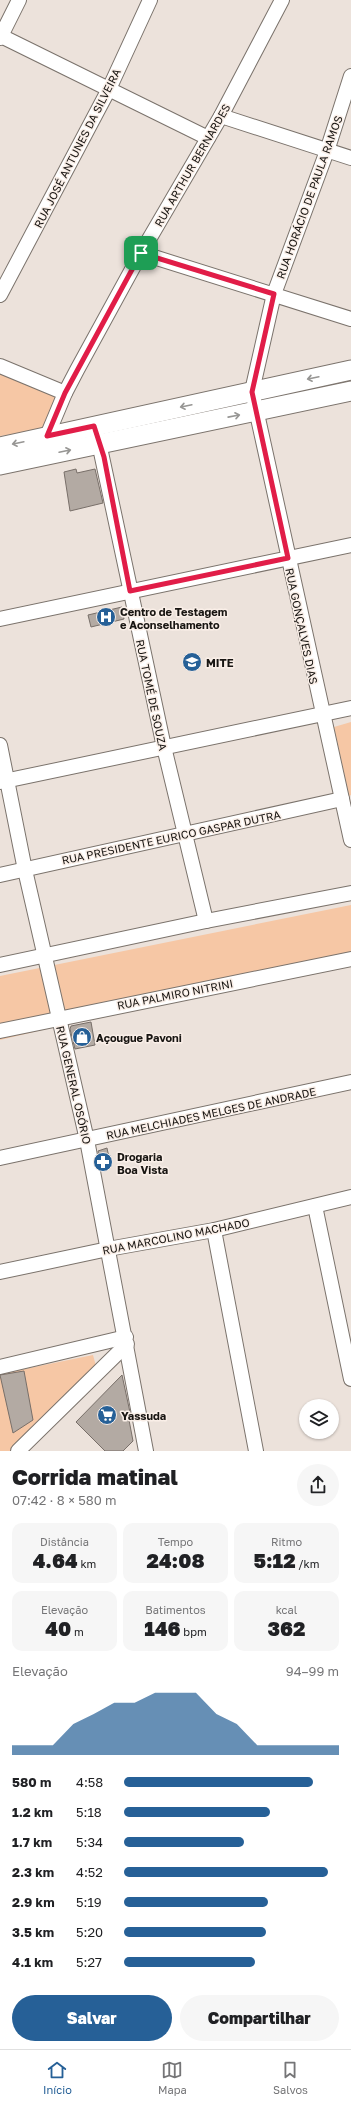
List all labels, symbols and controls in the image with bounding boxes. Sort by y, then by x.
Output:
street label: RUA JOSÉ ANTUNES DA SILVEIRA [31,66,123,230]
street label: RUA ARTHUR BERNARDES [151,101,233,229]
street label: RUA HORÁCIO DE PAULA RAMOS [273,114,345,280]
pin [124,236,158,270]
icon: arrive [130,242,152,264]
one-way arrow [307,374,320,382]
one-way arrow [180,402,193,410]
one-way arrow [227,412,240,420]
one-way arrow [12,439,25,447]
one-way arrow [59,446,72,454]
street label: RUA GONÇALVES DIAS [283,567,321,685]
place label: Centro de Testagem e Aconselhamento [120,605,228,631]
hospital icon: Centro de Testagem e Aconselhamento [95,606,117,628]
street label: RUA TOMÉ DE SOUZA [134,638,170,752]
school or university icon: MITE [181,651,203,673]
place label: MITE [206,656,234,669]
street label: RUA PRESIDENTE EURICO GASPAR DUTRA [60,807,282,867]
street label: RUA PALMIRO NITRINI [116,976,234,1012]
street label: RUA GENERAL OSÓRIO [54,1025,94,1145]
shop icon: Açougue Pavoni [71,1026,93,1048]
place label: Açougue Pavoni [96,1031,182,1044]
street label: RUA MELCHIADES MELGES DE ANDRADE [105,1084,317,1142]
place label: Drogaria Boa Vista [117,1150,168,1176]
pharmacy icon: Drogaria Boa Vista [92,1151,114,1173]
street label: RUA MARCOLINO MACHADO [101,1215,251,1257]
map controls [299,1399,339,1439]
button: layers [299,1399,339,1439]
supermarket icon: Yassuda [96,1404,118,1426]
place label: Yassuda [121,1409,166,1422]
text: Corrida matinal [12,1463,178,1490]
button: share [297,1464,339,1506]
text: 07:42 · 8 × 580 m [12,1492,117,1508]
text: Distância [40,1535,89,1548]
text: Tempo [158,1535,193,1548]
text: Ritmo [271,1535,302,1548]
text: 4.64 [33,1548,78,1572]
text: 24:08 [147,1548,205,1572]
text: 5:12 [253,1548,296,1572]
text: km [78,1557,96,1570]
text: /km [296,1557,320,1570]
text: Elevação [41,1603,88,1616]
text: Batimentos [145,1603,206,1616]
text: kcal [276,1603,297,1616]
text: 40 [45,1616,71,1640]
text: 146 [144,1616,181,1640]
text: 362 [268,1616,306,1640]
text: m [71,1625,84,1638]
text: bpm [181,1625,207,1638]
text: Elevação [12,1663,68,1679]
text: 94–99 m [286,1663,339,1679]
text: 580 m [12,1774,51,1790]
text: 4:58 [76,1774,103,1790]
text: 1.2 km [12,1804,53,1820]
text: 5:18 [76,1804,102,1820]
text: 1.7 km [12,1834,52,1850]
text: 5:34 [76,1834,103,1850]
text: 2.3 km [12,1864,54,1880]
text: 4:52 [76,1864,103,1880]
text: 2.9 km [12,1894,55,1910]
text: 5:19 [76,1894,102,1910]
text: 3.5 km [12,1924,54,1940]
text: 5:20 [76,1924,103,1940]
text: 4.1 km [12,1954,53,1970]
text: 5:27 [76,1954,102,1970]
button: Salvar [12,1995,172,2041]
button: Compartilhar [180,1995,339,2041]
tab: Início [43,2059,72,2096]
tab: Mapa [158,2059,187,2096]
tab: Salvos [273,2059,308,2096]

